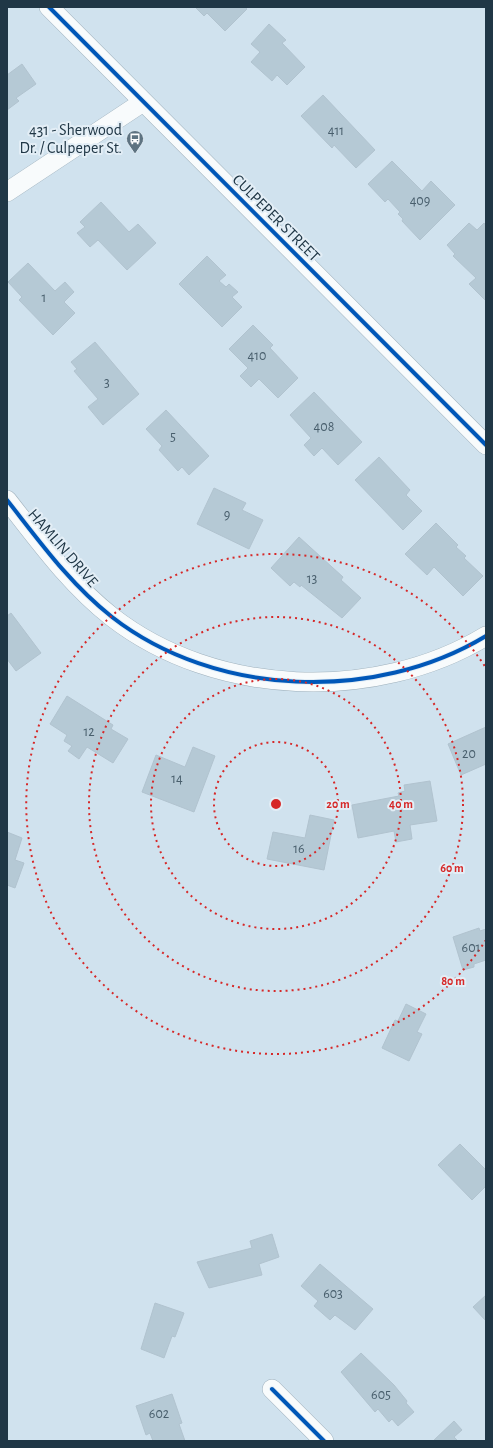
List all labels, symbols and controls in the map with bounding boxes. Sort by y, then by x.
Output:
place label: 431 - Sherwood Dr. / Culpeper St. [19,122,122,156]
house number: 411 [328,124,344,138]
bus stop icon: 431 - Sherwood Dr. / Culpeper St. [125,129,145,154]
street label: CULPEPER STREET [229,171,323,265]
house number: 409 [410,194,430,208]
house number: 1 [42,291,46,305]
house number: 410 [248,349,266,363]
house number: 3 [104,376,110,390]
house number: 408 [314,420,334,434]
house number: 5 [170,430,176,444]
street label: HAMLIN DRIVE [25,506,101,590]
house number: 9 [224,508,230,522]
house number: 13 [307,572,318,586]
house number: 12 [83,725,95,739]
house number: 20 [462,747,476,761]
house number: 14 [171,772,183,786]
centre of rings [269,797,283,811]
text: 20 m [326,798,350,810]
text: 40 m [389,798,413,810]
house number: 16 [293,842,305,856]
text: 60 m [440,862,464,874]
house number: 601 [462,941,480,955]
text: 80 m [441,975,465,987]
house number: 603 [323,1287,343,1301]
house number: 605 [371,1388,391,1402]
house number: 602 [149,1407,169,1421]

